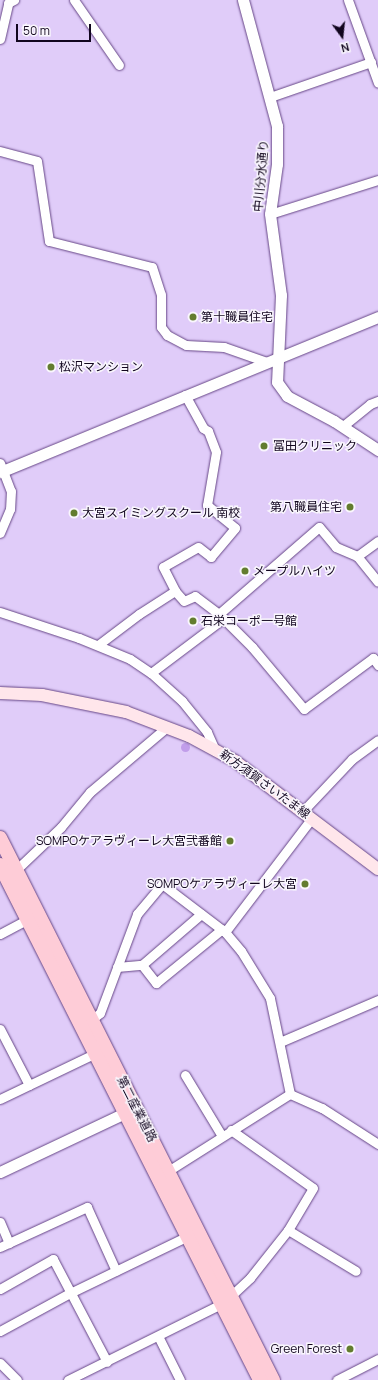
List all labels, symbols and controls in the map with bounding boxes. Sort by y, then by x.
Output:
scale bar [18,16,93,42]
north arrow [322,16,362,56]
text: 50 m [23,22,50,39]
text: N [339,40,351,56]
street label: 中川分水通り [251,140,271,212]
place label: 第十職員住宅 [201,310,273,324]
marker: 第十職員住宅 [188,312,198,322]
place label: 松沢マンション [59,360,143,374]
marker: 松沢マンション [46,362,56,372]
place label: 冨田クリニック [273,439,357,453]
marker: 冨田クリニック [258,440,270,452]
place label: 第八職員住宅 [270,500,342,514]
marker: 第八職員住宅 [345,502,355,512]
place label: 大宮スイミングスクール 南校 [82,506,240,520]
marker: 大宮スイミングスクール 南校 [69,508,79,518]
place label: メープルハイツ [253,564,337,578]
marker: メープルハイツ [240,566,250,576]
place label: 石栄コーポ一号館 [201,614,297,628]
marker: 石栄コーポ一号館 [188,616,198,626]
street label: 新方須賀さいたま線 [217,746,313,822]
place label: SOMPOケアラヴィーレ大宮弐番館 [36,834,222,848]
marker: SOMPOケアラヴィーレ大宮弐番館 [225,836,235,846]
place label: SOMPOケアラヴィーレ大宮 [147,877,297,891]
marker: SOMPOケアラヴィーレ大宮 [300,879,310,889]
street label: 第二産業道路 [114,1074,160,1144]
place label: Green Forest [271,1342,342,1356]
marker: Green Forest [345,1344,355,1354]

